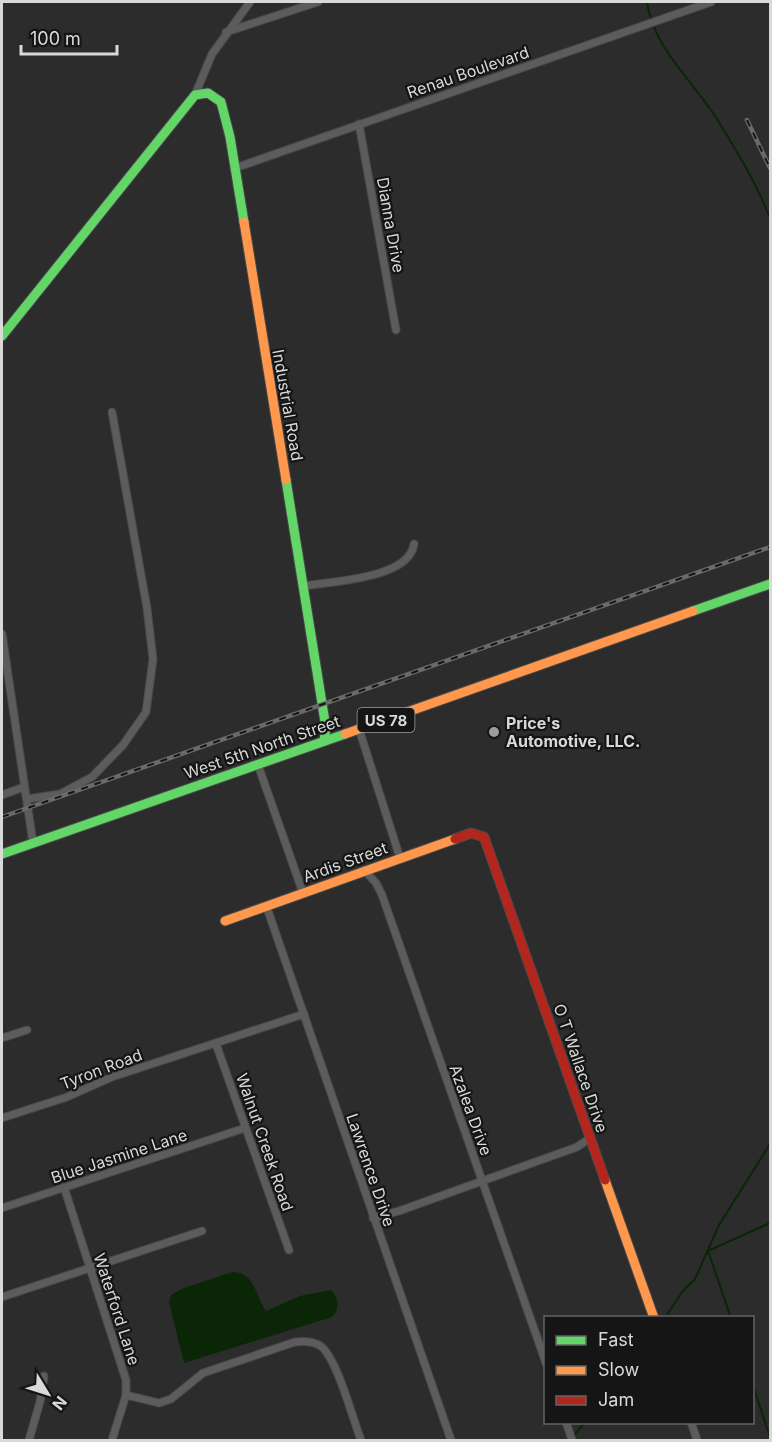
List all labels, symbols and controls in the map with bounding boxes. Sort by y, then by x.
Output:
scale bar [21,18,117,56]
text: 100 m [30,28,81,49]
street label: Renau Boulevard [404,42,532,102]
street label: Dianna Drive [373,176,409,274]
street label: Industrial Road [268,348,308,462]
road number: US 78 [358,708,414,732]
street label: West 5th North Street [181,711,343,783]
place label: Price's Automotive, LLC. [506,713,640,751]
marker: Price's Automotive, LLC. [487,725,501,739]
street label: Ardis Street [300,837,390,887]
street label: O T Wallace Drive [550,1001,612,1135]
street label: Tyron Road [57,1044,145,1094]
street label: Azalea Drive [445,1062,497,1158]
street label: Walnut Creek Road [232,1070,298,1214]
street label: Lawrence Drive [342,1111,400,1229]
street label: Blue Jasmine Lane [48,1125,190,1187]
street label: Waterford Lane [89,1250,145,1368]
legend [544,1316,754,1424]
text: Fast [598,1329,634,1350]
text: Slow [598,1359,639,1380]
north arrow [18,1364,78,1424]
text: Jam [598,1389,634,1410]
text: N [48,1392,71,1414]

